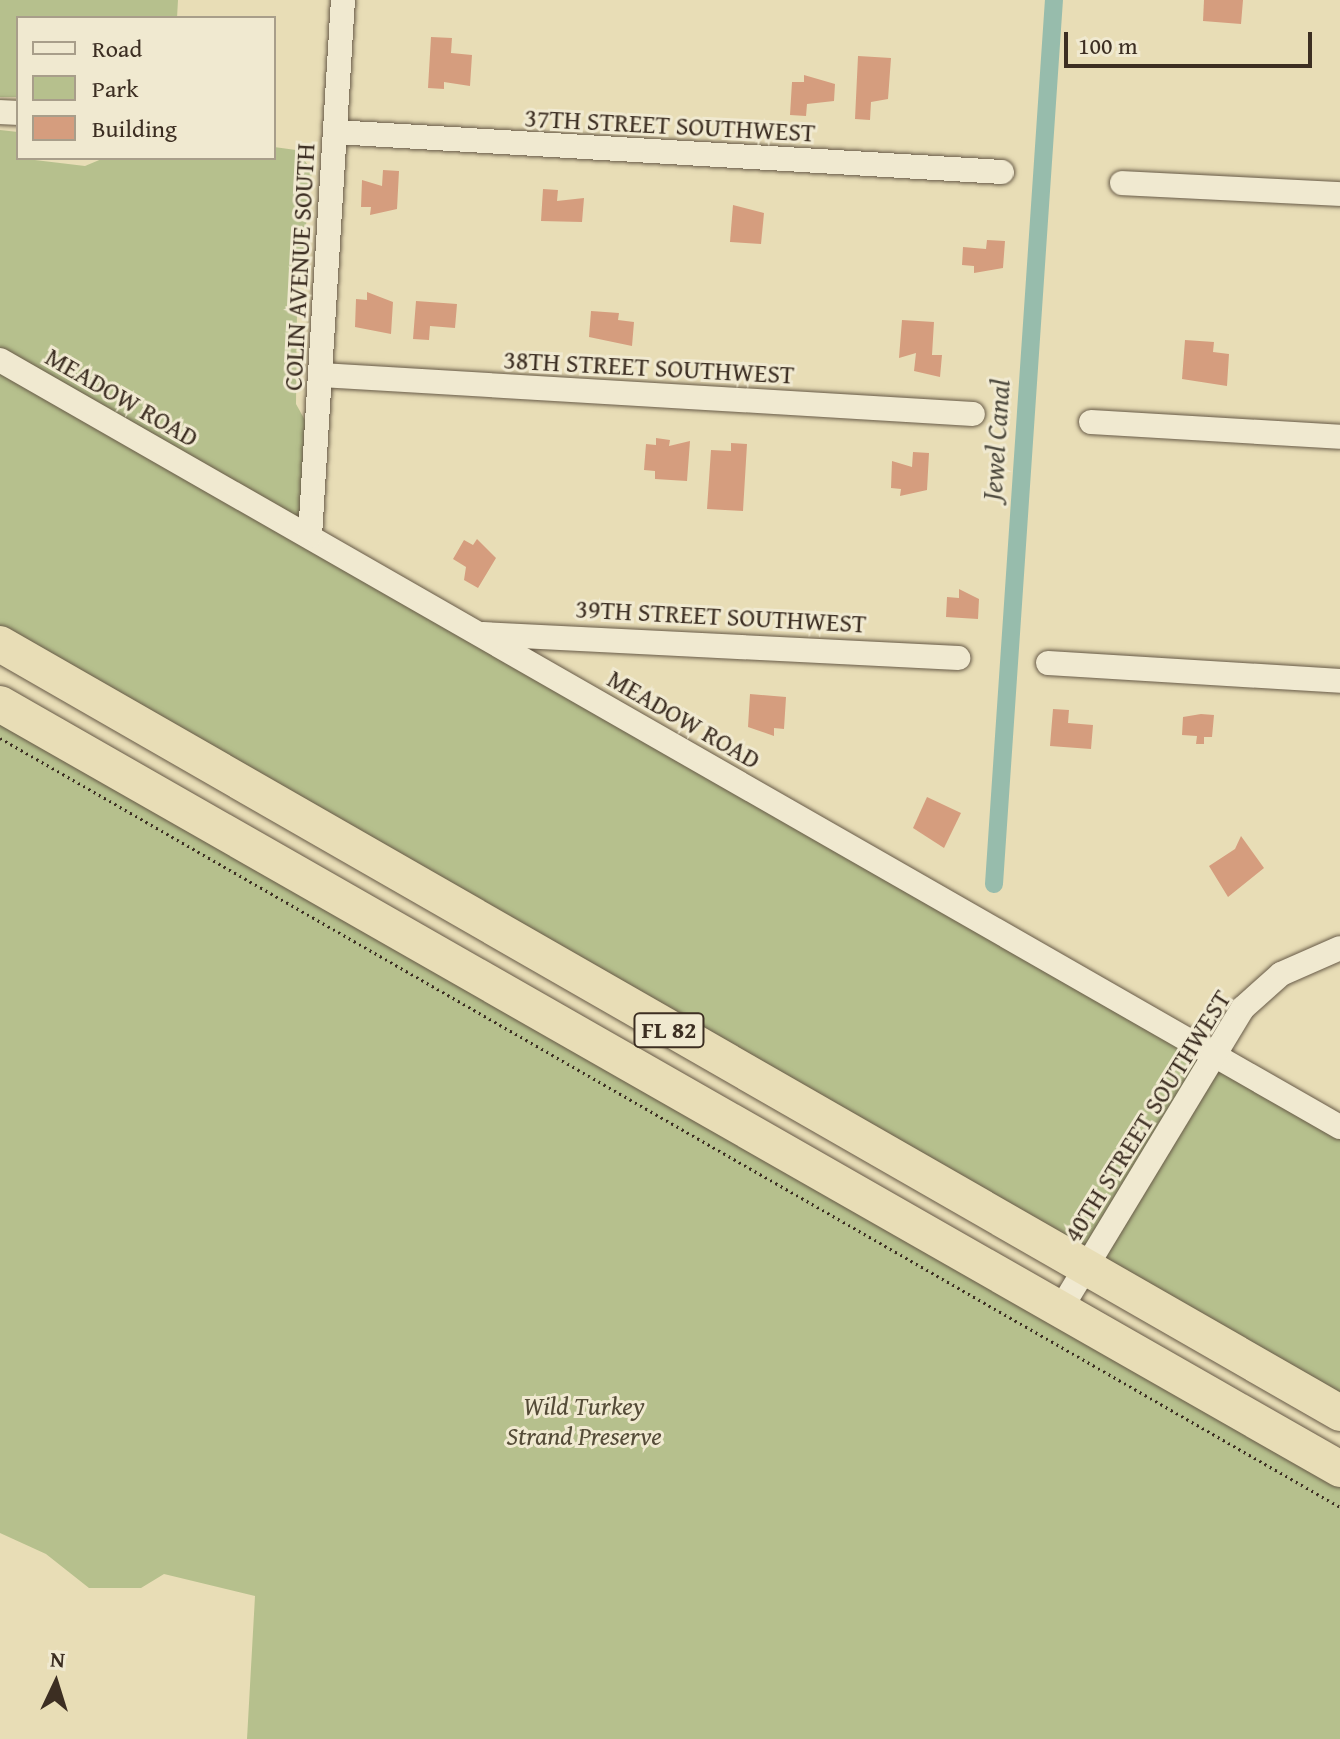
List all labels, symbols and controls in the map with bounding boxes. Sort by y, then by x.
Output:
legend [16,16,276,160]
scale bar [1068,16,1316,66]
text: 100 m [1078,28,1138,63]
text: Road [92,31,142,66]
text: Park [92,71,138,106]
street label: 37TH STREET SOUTHWEST [524,102,816,148]
text: Building [92,111,177,146]
street label: COLIN AVENUE SOUTH [277,143,321,391]
street label: MEADOW ROAD [40,341,204,453]
street label: 38TH STREET SOUTHWEST [503,344,795,390]
water label: Jewel Canal [975,378,1017,502]
street label: 39TH STREET SOUTHWEST [575,593,867,639]
street label: MEADOW ROAD [602,663,766,775]
street label: 40TH STREET SOUTHWEST [1057,984,1237,1248]
road number: FL 82 [633,1010,705,1050]
park label: Wild Turkey Strand Preserve [506,1390,662,1452]
north arrow [16,1643,96,1723]
text: N [49,1643,66,1676]

